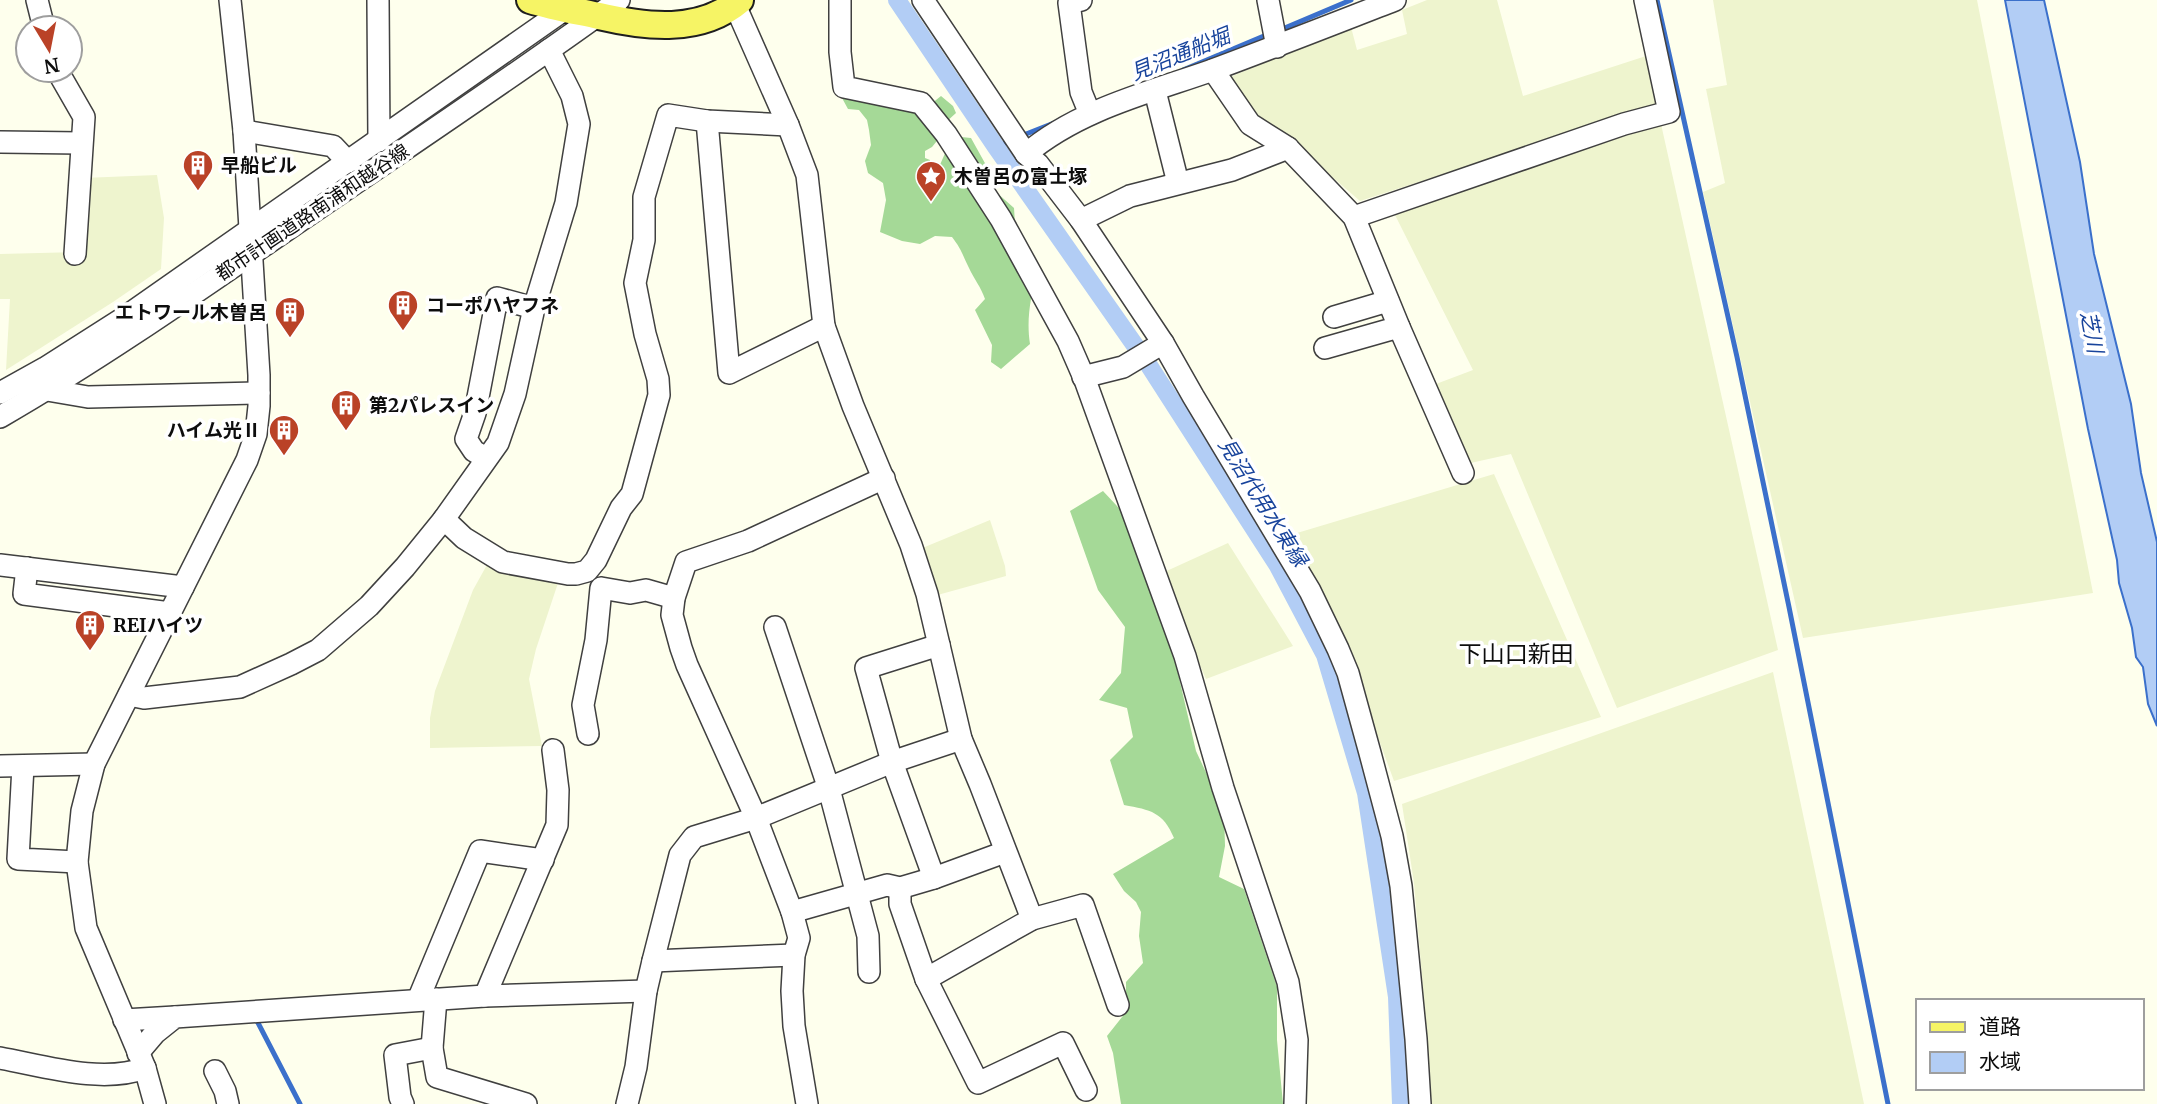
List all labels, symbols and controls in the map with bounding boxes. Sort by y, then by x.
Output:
north arrow [14,14,84,84]
water label: 見沼通船堀 [1126,21,1237,86]
text: N [42,53,61,79]
street label: 都市計画道路南浦和越谷線 [211,138,413,286]
building icon: 早船ビル [181,148,215,192]
place label: 早船ビル [221,153,297,177]
place icon: 木曽呂の富士塚 [914,159,948,203]
place label: 木曽呂の富士塚 [954,164,1087,188]
building icon: コーポハヤフネ [386,288,420,332]
place label: コーポハヤフネ [426,293,559,317]
building icon: エトワール木曽呂 [273,295,307,339]
place label: エトワール木曽呂 [115,300,267,324]
water label: 芝川 [2075,309,2110,357]
building icon: 第2パレスイン [329,388,363,432]
place label: 第2パレスイン [369,393,494,417]
building icon: ハイム光Ⅱ [267,413,301,457]
place label: ハイム光Ⅱ [167,418,261,442]
water label: 見沼代用水東縁 [1213,433,1314,573]
building icon: REIハイツ [73,608,107,652]
place label: REIハイツ [113,613,203,637]
district label: 下山口新田 [1459,639,1574,668]
legend [1916,999,2143,1090]
text: 道路 [1979,1013,2021,1040]
text: 水域 [1979,1048,2021,1075]

